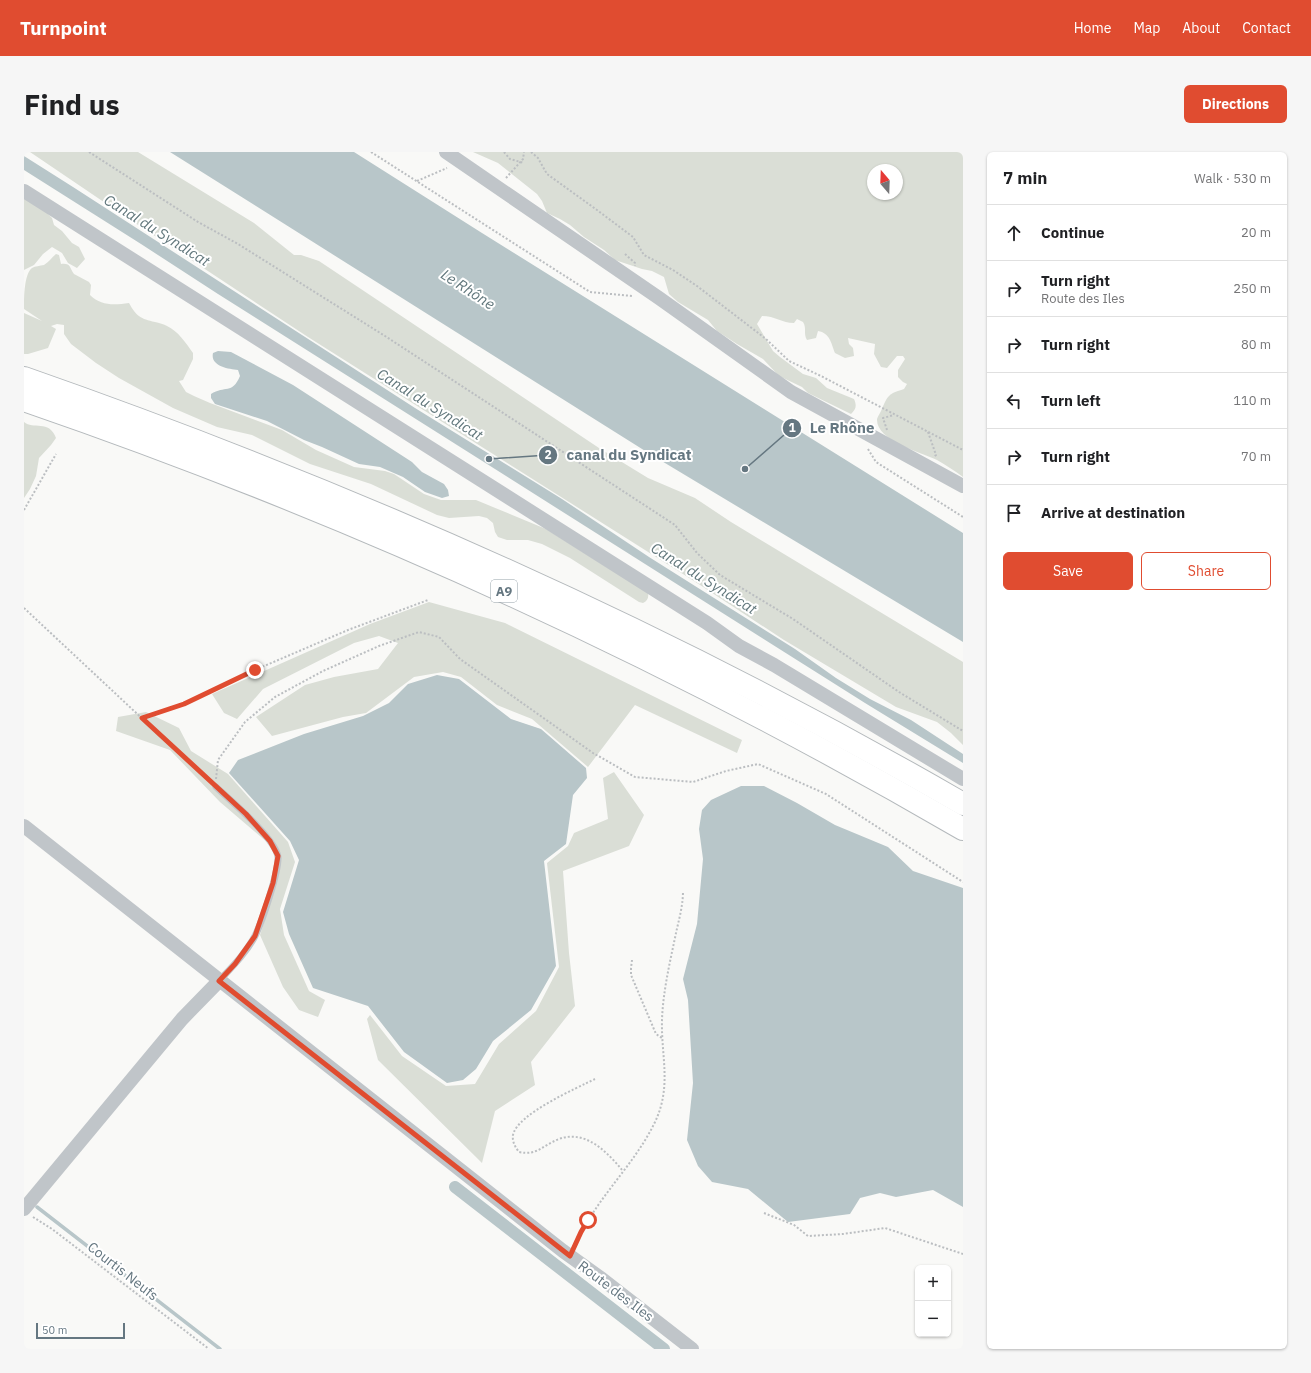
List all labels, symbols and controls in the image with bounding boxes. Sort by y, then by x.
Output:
text: Turnpoint [20,16,107,40]
text: Home [1074,19,1111,37]
text: Map [1133,19,1160,37]
text: About [1182,19,1220,37]
text: Contact [1242,19,1291,37]
button: Directions [1184,85,1287,123]
text: Find us [24,86,120,123]
north arrow [867,164,903,200]
text: 7 min [1003,167,1047,189]
text: Walk · 530 m [1194,170,1271,187]
water label: Canal du Syndicat [101,190,214,271]
icon: ahead [1003,222,1025,244]
text: Continue [1041,223,1105,242]
text: 20 m [1241,224,1271,241]
water label: Le Rhône [437,265,499,314]
text: Turn right [1041,271,1110,290]
icon: right [1003,278,1025,300]
text: 250 m [1233,280,1271,297]
text: Route des Iles [1041,290,1125,307]
icon: right [1003,334,1025,356]
text: Turn right [1041,335,1110,354]
text: 80 m [1241,336,1271,353]
water label: Canal du Syndicat [374,364,487,445]
icon: left [1003,390,1025,412]
text: Turn left [1041,391,1101,410]
text: 110 m [1233,392,1271,409]
callout: Le Rhône [782,414,883,441]
text: Le Rhône [810,418,874,437]
text: 1 [788,420,796,435]
callout: canal du Syndicat [538,441,699,468]
text: canal du Syndicat [566,445,692,464]
icon: right [1003,446,1025,468]
text: 2 [544,447,552,462]
text: Turn right [1041,447,1110,466]
text: 70 m [1241,448,1271,465]
icon: arrive [1003,502,1025,524]
text: Arrive at destination [1041,503,1185,522]
water label: Canal du Syndicat [648,538,761,619]
button: Save [1003,552,1133,590]
button: Share [1141,552,1271,590]
road number: A9 [491,580,517,602]
route end [246,661,264,679]
route start [579,1211,597,1229]
street label: Courtis Neufs [84,1238,162,1304]
street label: Route des Iles [575,1257,658,1325]
map controls [915,1265,951,1337]
button: + [915,1265,951,1301]
button: − [915,1301,951,1337]
scale bar [36,1321,125,1340]
text: 50 m [42,1323,67,1337]

